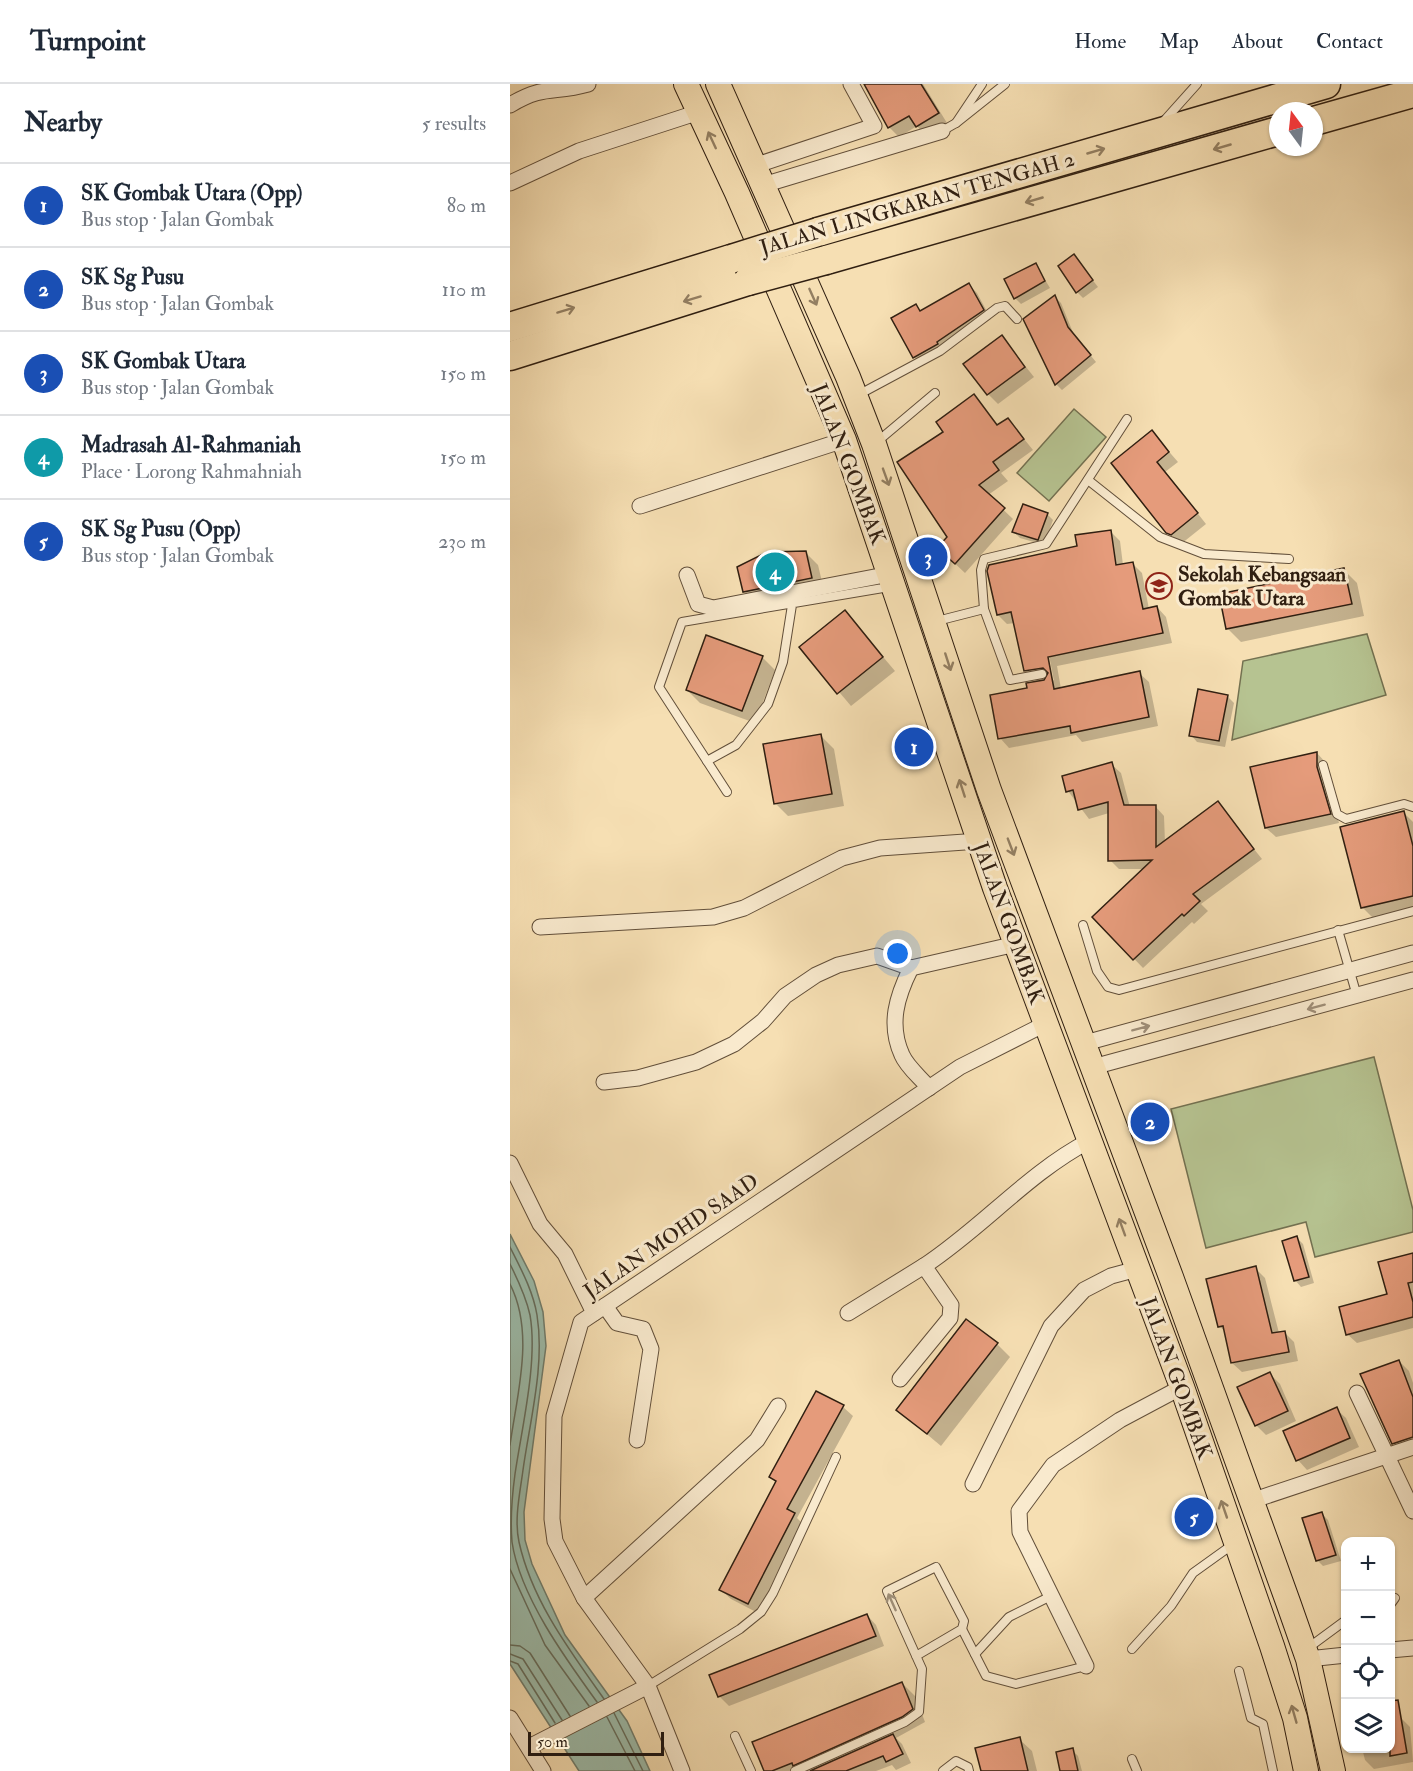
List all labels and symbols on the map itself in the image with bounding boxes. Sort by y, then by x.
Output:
north arrow [1269,102,1323,156]
one-way arrow [705,131,717,149]
one-way arrow [1213,142,1232,153]
one-way arrow [1086,145,1105,156]
street label: JALAN LINGKARAN TENGAH 2 [756,146,1078,262]
one-way arrow [1025,195,1044,207]
one-way arrow [807,287,819,305]
one-way arrow [683,294,702,305]
one-way arrow [556,304,575,315]
street label: JALAN GOMBAK [805,379,892,549]
one-way arrow [881,467,892,486]
pin: 3 [908,534,948,580]
pin: 4 [756,550,794,594]
place label: Sekolah Kebangsaan Gombak Utara [1178,561,1346,612]
school or university icon: Sekolah Kebangsaan Gombak Utara [1144,571,1174,601]
one-way arrow [943,652,954,671]
pin: 1 [894,724,934,770]
one-way arrow [955,779,966,798]
street label: JALAN GOMBAK [966,837,1050,1008]
one-way arrow [1006,837,1017,855]
your location [883,939,912,968]
one-way arrow [1307,1001,1326,1013]
one-way arrow [1131,1021,1150,1033]
pin: 2 [1130,1100,1170,1144]
street label: JALAN MOHD SAAD [578,1168,764,1306]
one-way arrow [1116,1219,1127,1237]
street label: JALAN GOMBAK [1134,1292,1218,1463]
pin: 5 [1174,1494,1214,1540]
one-way arrow [1218,1500,1229,1519]
one-way arrow [886,1594,897,1612]
one-way arrow [1287,1705,1299,1724]
scale bar [528,1729,664,1756]

